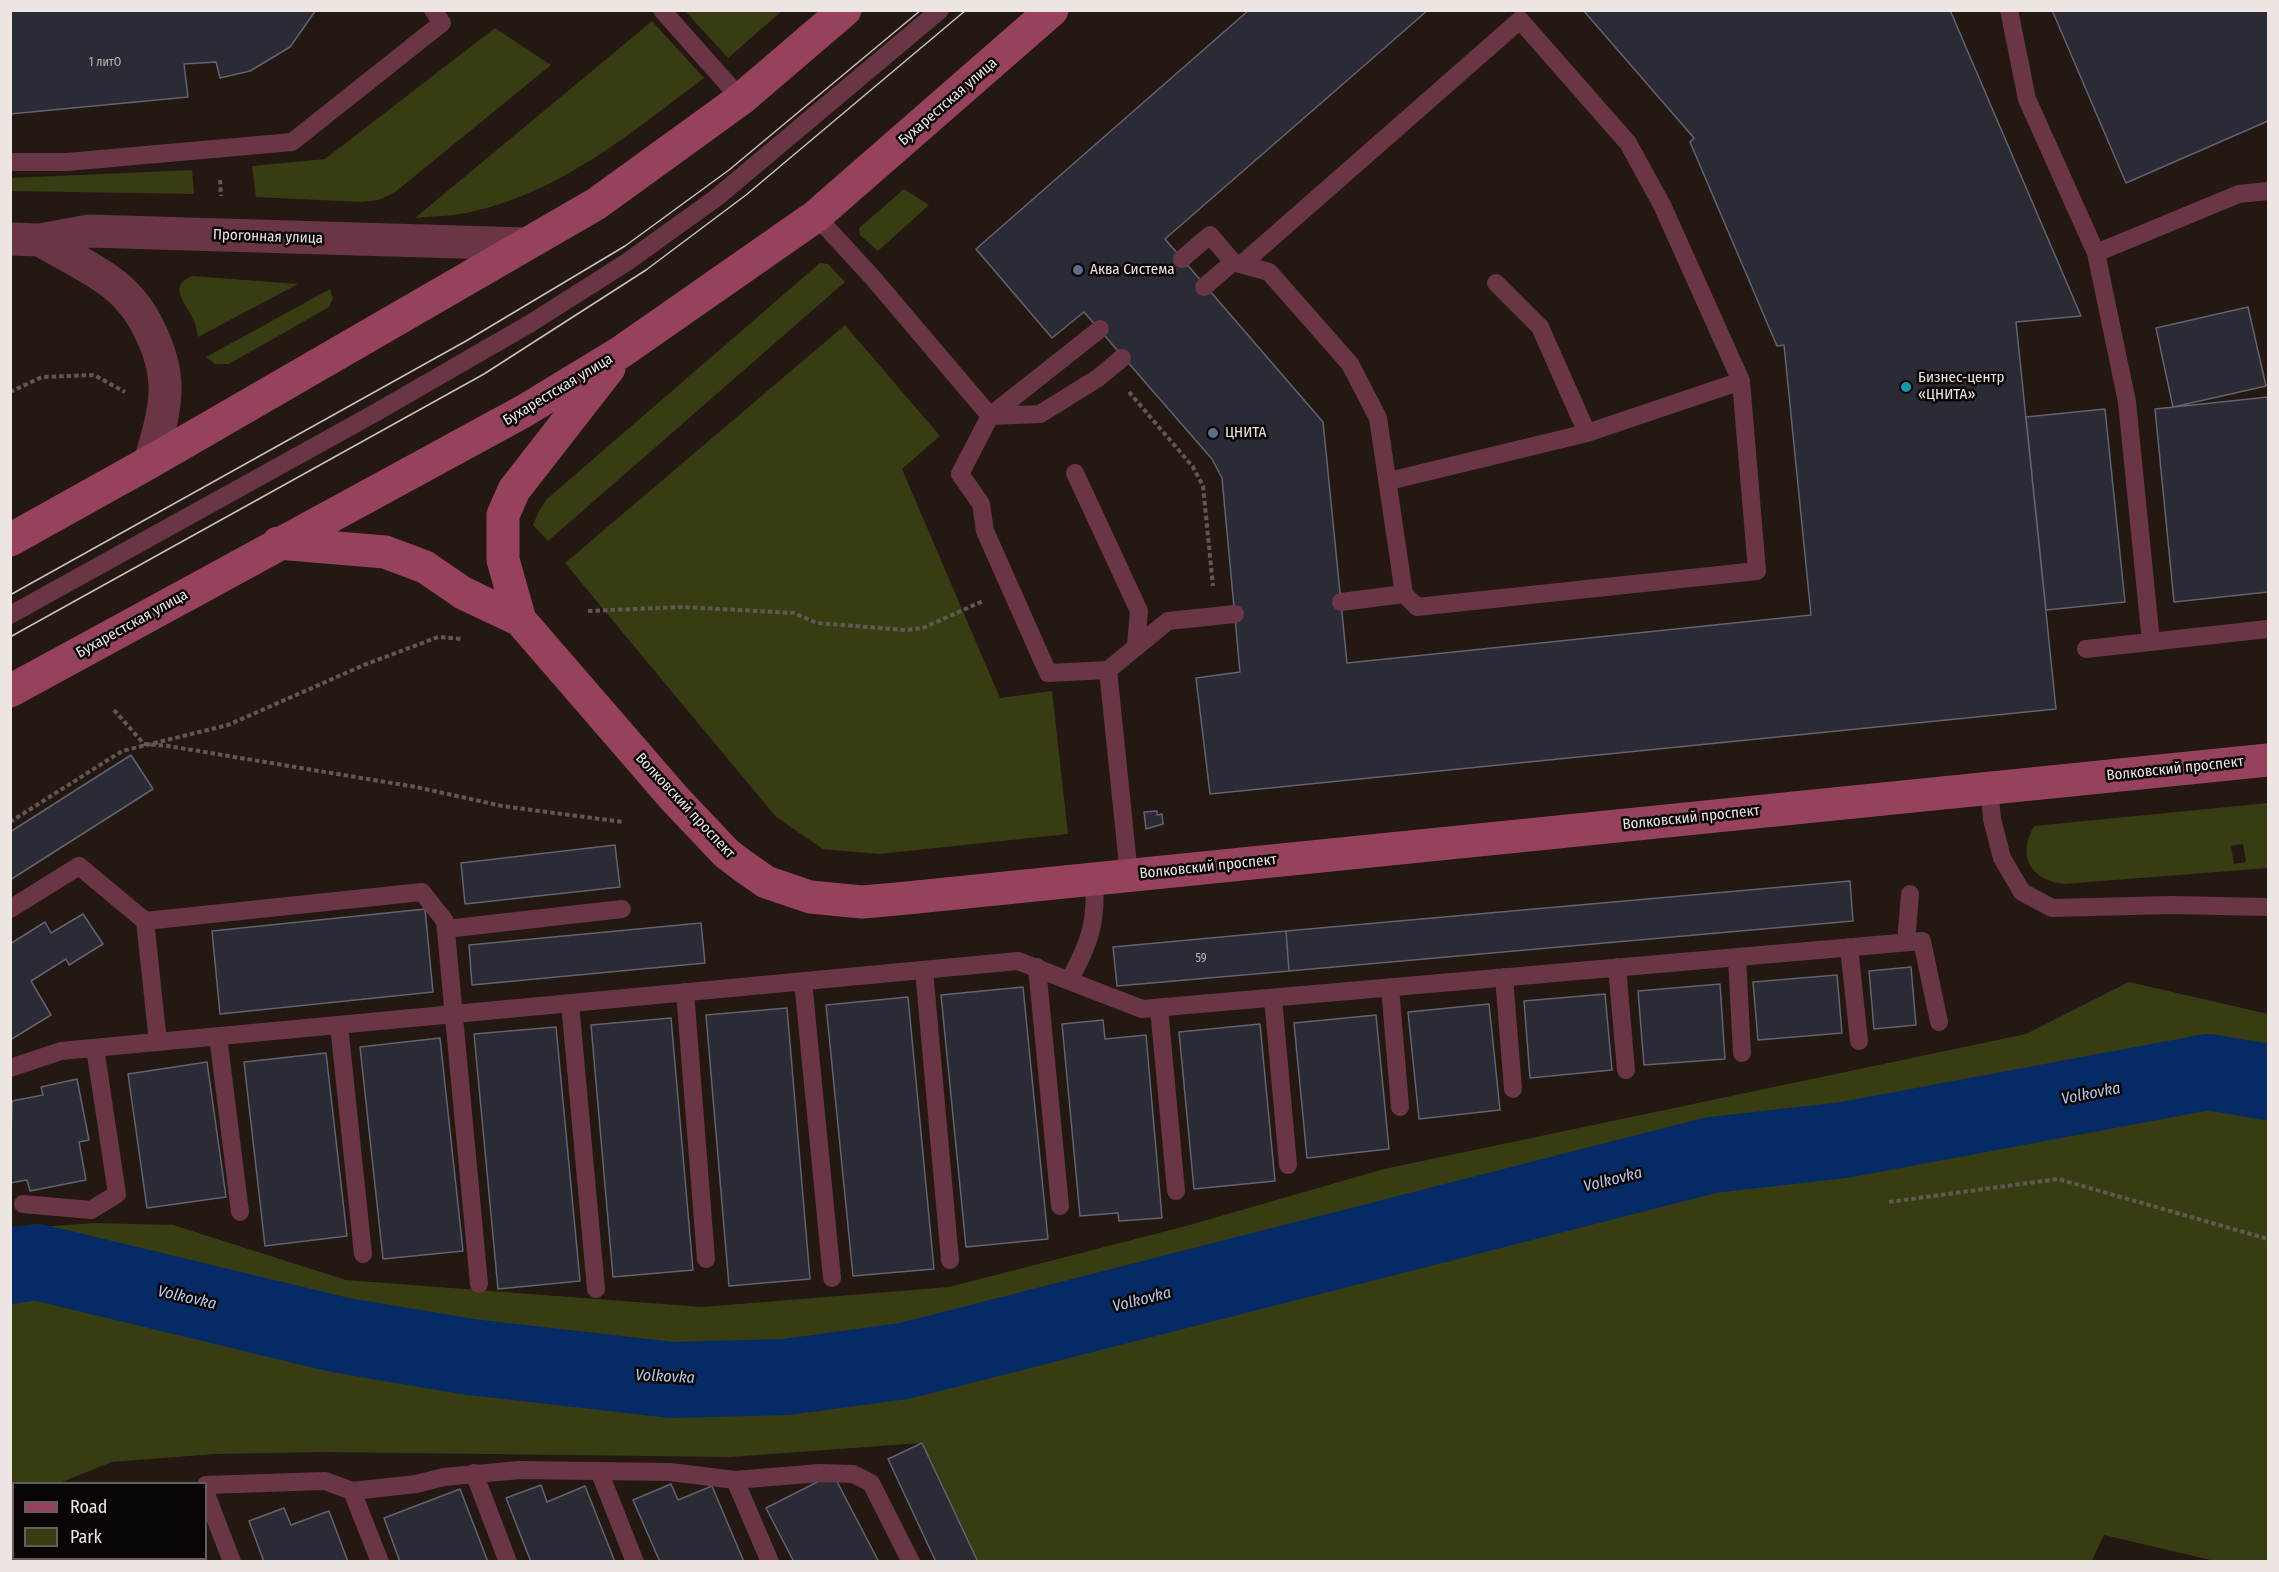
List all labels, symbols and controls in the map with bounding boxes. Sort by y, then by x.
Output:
street label: Бухарестская улица [895,54,1001,150]
house number: 1 литО [89,56,121,70]
street label: Прогонная улица [213,226,323,248]
place label: Аква Система [1090,261,1175,279]
marker: Аква Система [1071,263,1085,277]
street label: Бухарестская улица [500,350,616,430]
place label: Бизнес-центр «ЦНИТА» [1918,369,2005,404]
marker: Бизнес-центр «ЦНИТА» [1899,380,1913,394]
place label: ЦНИТА [1225,424,1266,442]
marker: ЦНИТА [1206,426,1220,440]
street label: Бухарестская улица [73,586,191,662]
street label: Волковский проспект [631,749,739,863]
street label: Волковский проспект [2106,753,2244,785]
street label: Волковский проспект [1622,802,1760,834]
street label: Волковский проспект [1139,851,1277,883]
house number: 59 [1195,952,1207,966]
water label: Volkovka [2060,1079,2122,1109]
water label: Volkovka [1582,1163,1644,1197]
water label: Volkovka [156,1282,218,1314]
water label: Volkovka [1111,1283,1173,1317]
water label: Volkovka [635,1366,695,1388]
legend [12,1482,207,1560]
text: Road [70,1496,107,1518]
text: Park [70,1526,102,1548]

